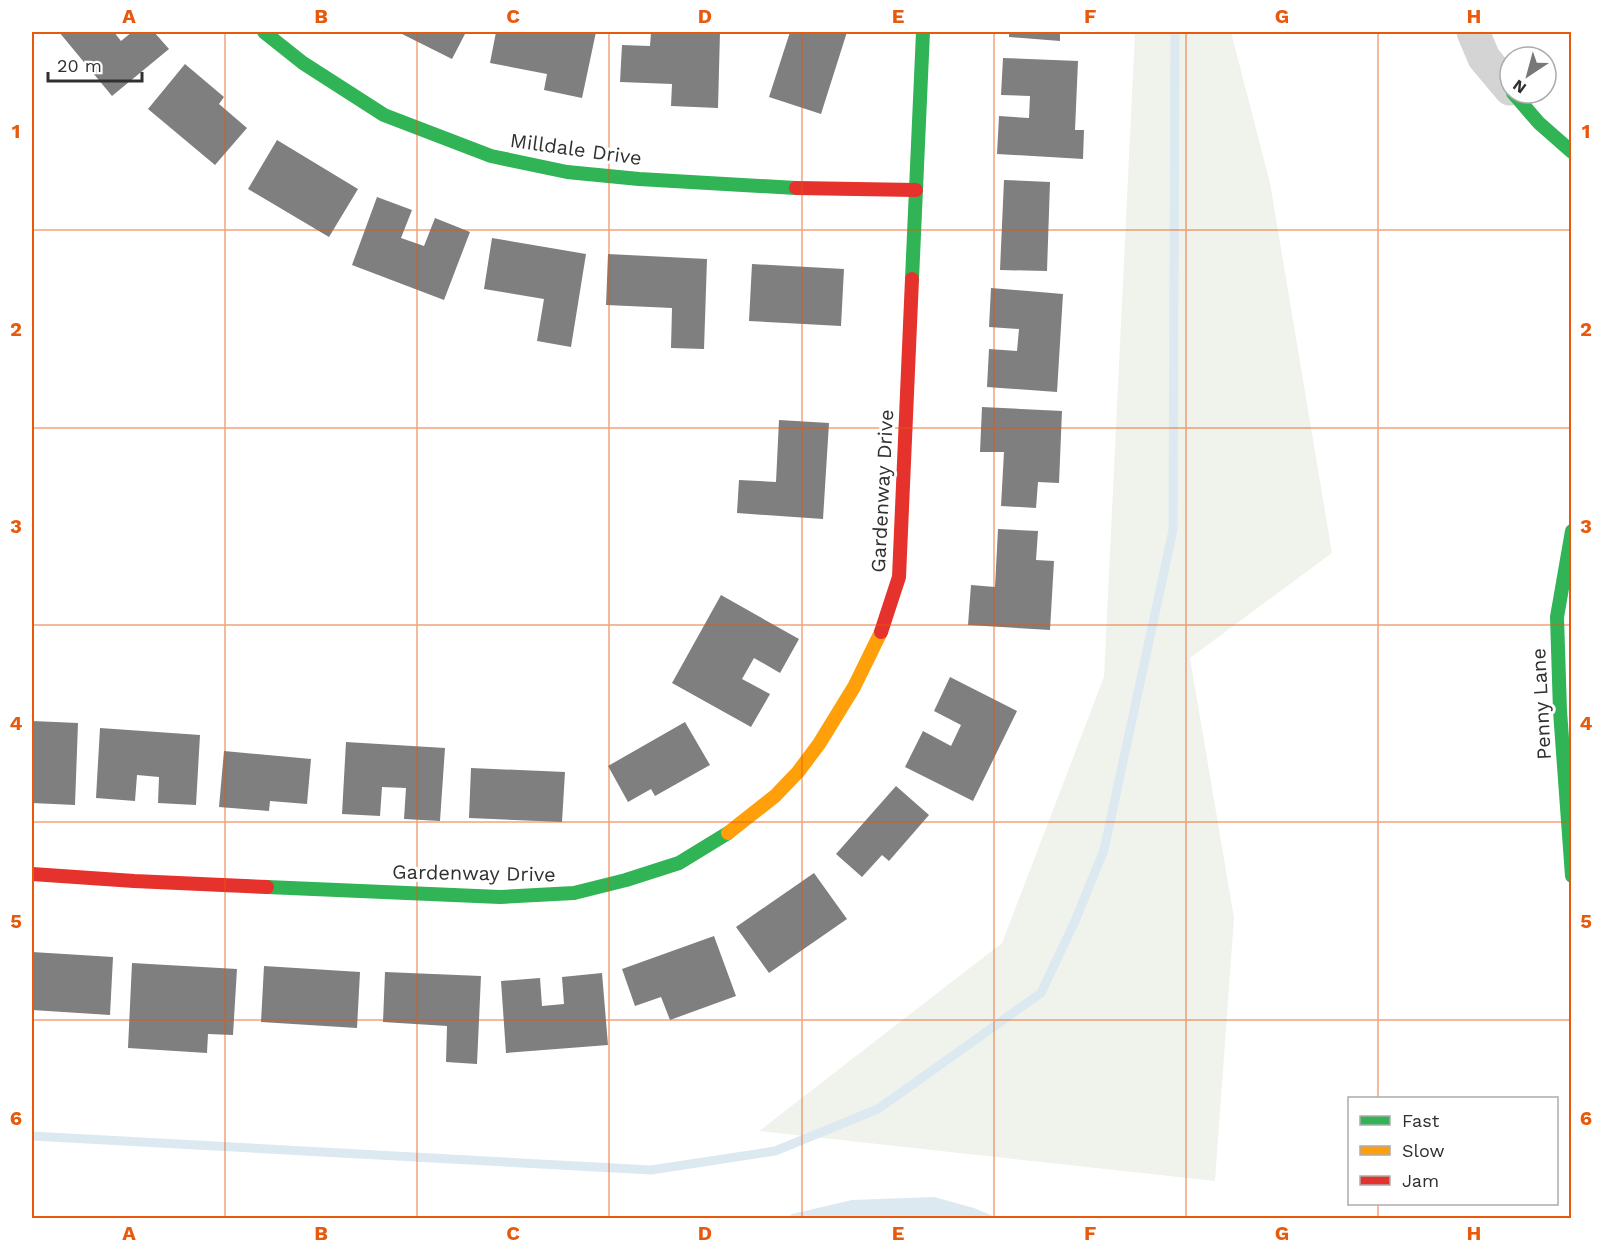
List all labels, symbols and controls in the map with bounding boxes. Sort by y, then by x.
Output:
text: A [122,4,136,28]
text: B [314,4,328,28]
text: C [506,4,520,28]
text: D [698,4,712,28]
text: E [892,4,904,28]
text: F [1084,4,1096,28]
text: G [1275,4,1289,28]
text: H [1467,4,1481,28]
scale bar [48,45,142,83]
north arrow [1498,45,1558,105]
text: 20 m [57,55,102,76]
text: N [1509,76,1530,98]
text: 1 [12,119,20,143]
text: 1 [1582,119,1590,143]
street label: Milldale Drive [509,128,643,170]
text: 2 [10,317,22,341]
text: 2 [1580,317,1592,341]
street label: Gardenway Drive [866,409,898,573]
text: 3 [10,514,22,538]
text: 3 [1580,514,1592,538]
street label: Penny Lane [1526,648,1556,760]
text: 4 [10,711,23,735]
text: 4 [1580,711,1593,735]
street label: Gardenway Drive [392,860,556,886]
text: 5 [10,909,22,933]
text: 5 [1580,909,1592,933]
legend [1348,1097,1558,1205]
text: 6 [10,1106,22,1130]
text: 6 [1580,1106,1592,1130]
text: Fast [1402,1110,1440,1131]
text: Slow [1402,1140,1445,1161]
text: Jam [1402,1170,1439,1191]
text: A [122,1221,136,1245]
text: B [314,1221,328,1245]
text: C [506,1221,520,1245]
text: D [698,1221,712,1245]
text: E [892,1221,904,1245]
text: F [1084,1221,1096,1245]
text: G [1275,1221,1289,1245]
text: H [1467,1221,1481,1245]

